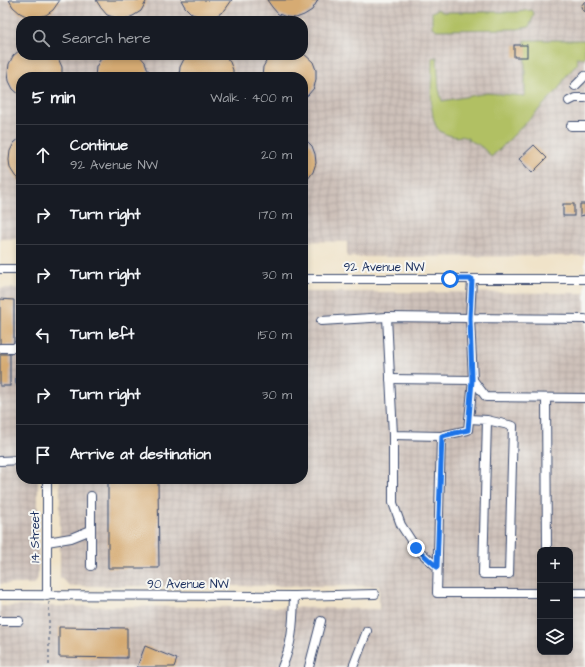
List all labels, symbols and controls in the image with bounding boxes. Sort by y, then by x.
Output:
search box [16,16,308,60]
icon: search [30,27,52,49]
text: Search here [62,28,151,49]
text: 5 min [32,86,75,110]
text: Walk · 400 m [210,89,292,107]
text: Continue [70,135,128,156]
icon: ahead [32,144,54,166]
text: 20 m [261,146,292,164]
text: 92 Avenue NW [70,156,158,174]
icon: right [32,204,54,226]
text: Turn right [70,204,141,225]
text: 170 m [259,206,292,224]
street label: 92 Avenue NW [343,259,425,276]
icon: right [32,264,54,286]
text: Turn right [70,264,141,285]
text: 30 m [262,266,292,284]
route start [441,270,459,288]
icon: left [32,324,54,346]
text: Turn left [70,324,134,345]
text: 150 m [258,326,292,344]
icon: right [32,384,54,406]
text: Turn right [70,384,141,405]
text: 30 m [262,386,292,404]
icon: arrive [32,444,54,466]
text: Arrive at destination [70,444,211,465]
street label: 14 Street [27,511,44,563]
route end [407,539,425,557]
map controls [537,547,573,655]
button: + [537,547,573,583]
street label: 90 Avenue NW [147,576,230,593]
button: − [537,583,573,619]
button: layers [537,619,573,655]

